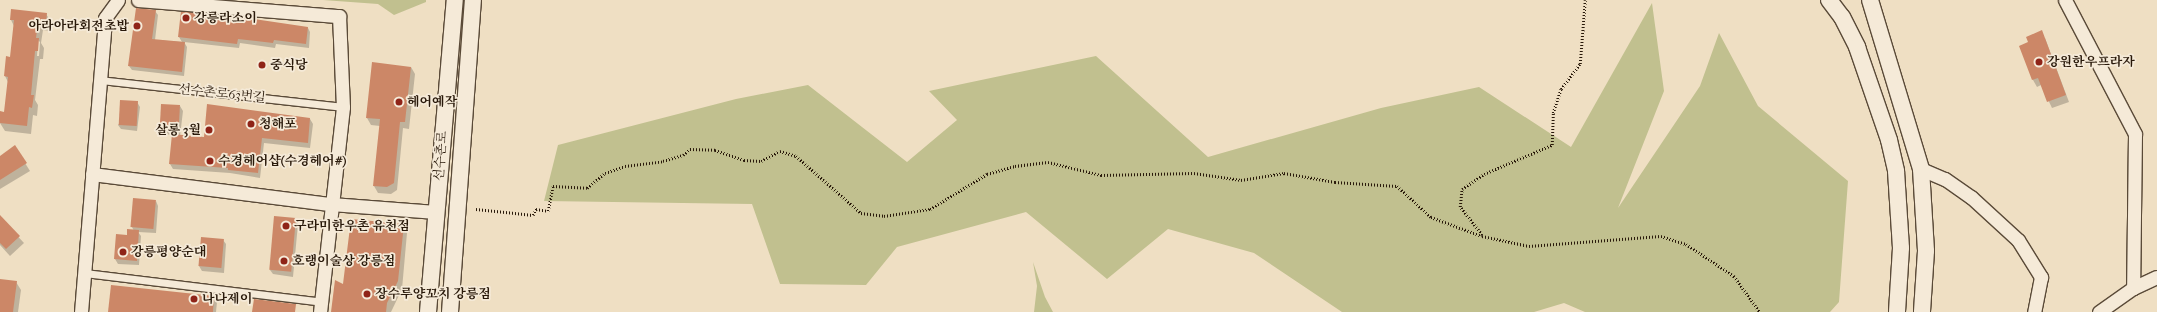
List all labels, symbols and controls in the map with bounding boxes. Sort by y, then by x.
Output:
place label: 강릉라소이 [194,10,257,26]
marker: 강릉라소이 [181,13,191,23]
place label: 아라아라회전초밥 [29,18,129,34]
marker: 아라아라회전초밥 [132,21,142,31]
place label: 강원한우프라자 [2047,54,2135,70]
place label: 중식당 [270,57,308,73]
marker: 강원한우프라자 [2034,57,2044,67]
marker: 중식당 [257,60,267,70]
street label: 선수촌로63번길 [178,82,266,106]
place label: 헤어예작 [407,94,457,110]
marker: 헤어예작 [394,97,404,107]
place label: 청해포 [259,116,297,132]
marker: 청해포 [246,119,256,129]
place label: 살롱 3월 [155,122,201,138]
marker: 살롱 3월 [204,125,214,135]
street label: 선수촌로 [431,130,451,182]
place label: 수경헤어샵(수경헤어#) [218,153,346,169]
marker: 수경헤어샵(수경헤어#) [205,156,215,166]
place label: 구라미한우촌 유천점 [294,218,410,234]
marker: 구라미한우촌 유천점 [281,221,291,231]
place label: 강릉평양순대 [131,244,206,260]
marker: 강릉평양순대 [118,247,128,257]
place label: 호랭이술상 강릉점 [292,253,395,269]
marker: 호랭이술상 강릉점 [279,256,289,266]
place label: 장수루양꼬치 강릉점 [375,286,491,302]
marker: 장수루양꼬치 강릉점 [362,289,372,299]
place label: 나나제이 [202,291,252,307]
marker: 나나제이 [189,294,199,304]

